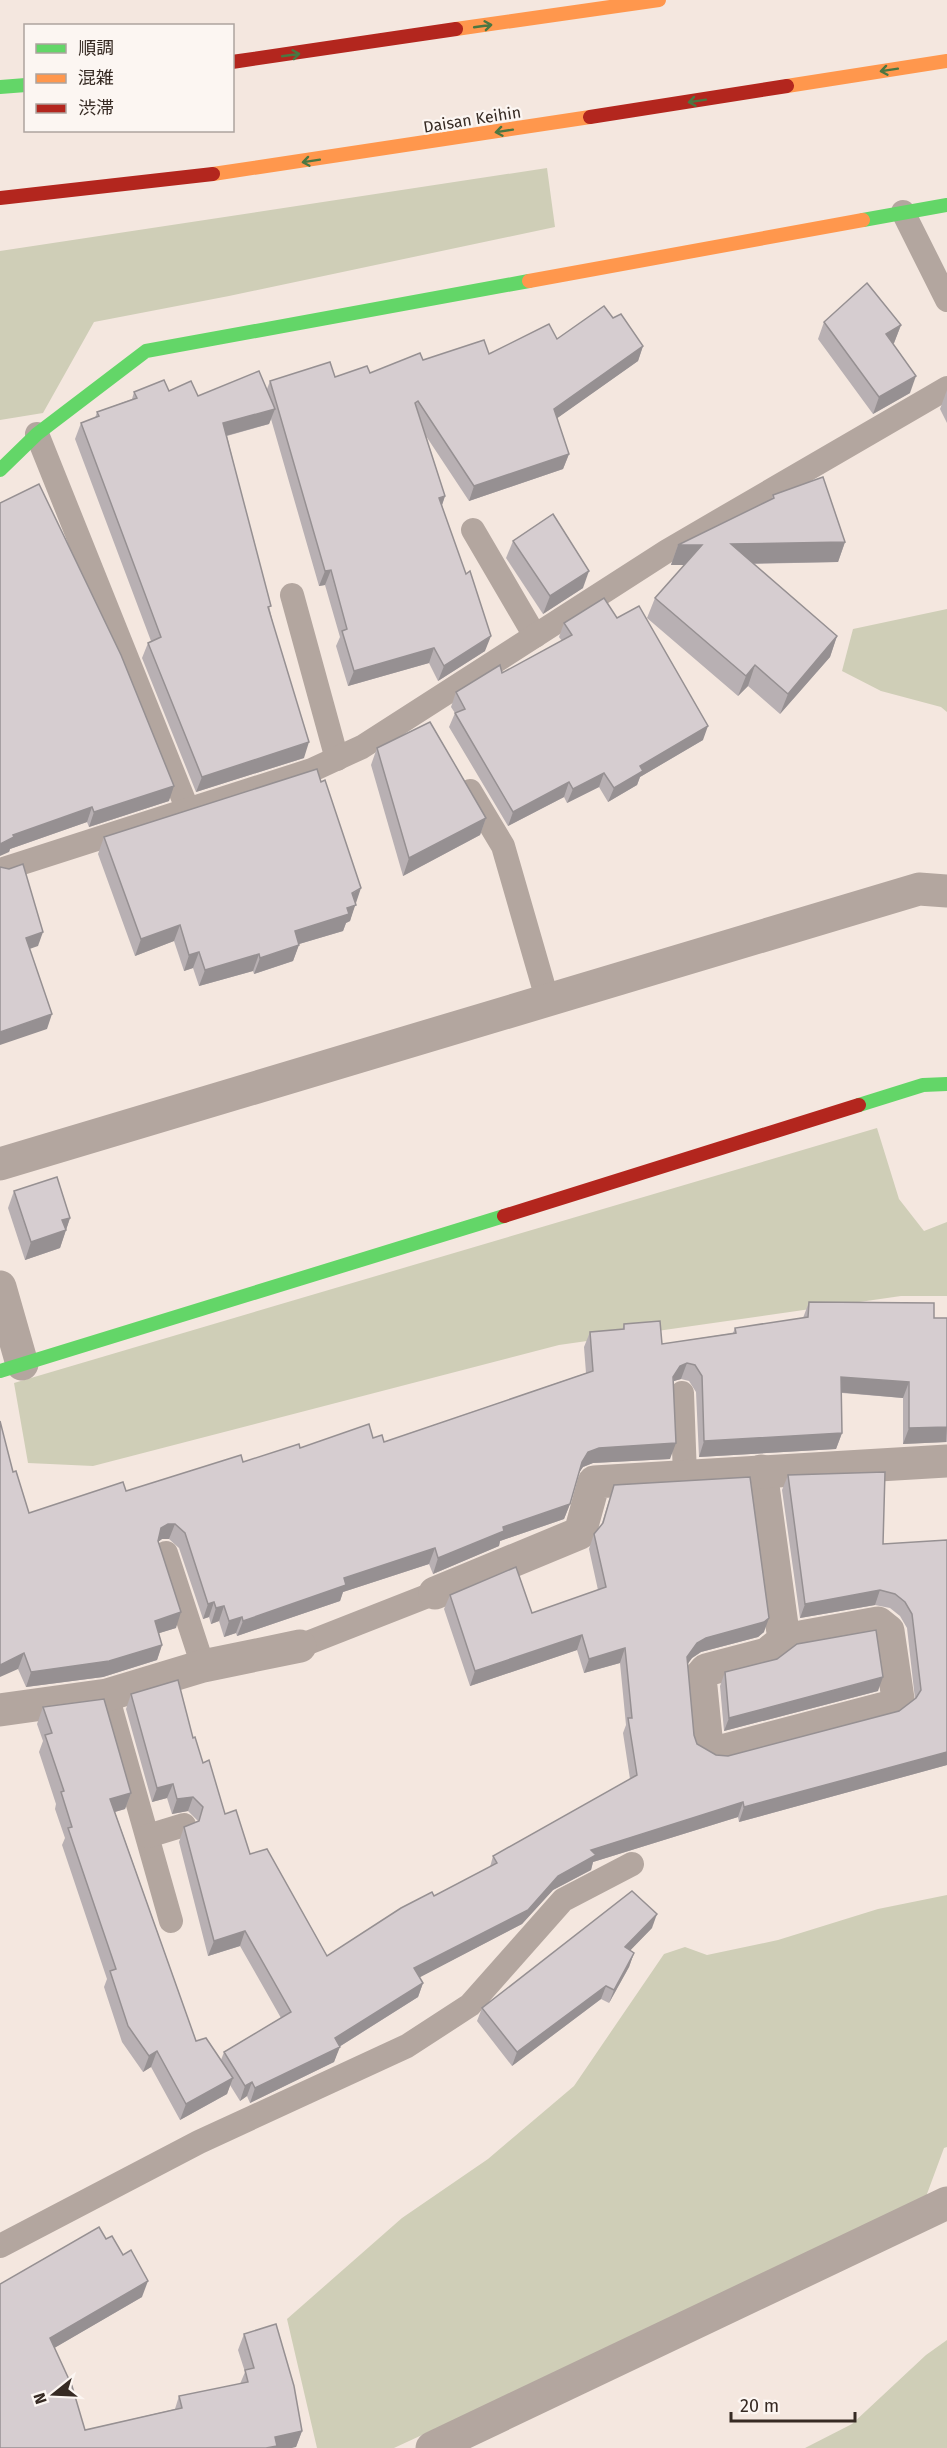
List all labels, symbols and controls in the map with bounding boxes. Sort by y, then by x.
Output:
one-way arrow [473,21,493,32]
legend [24,24,234,132]
text: 順調 [78,37,114,59]
one-way arrow [280,49,300,60]
one-way arrow [880,65,900,76]
text: 混雑 [78,67,114,89]
one-way arrow [687,95,707,106]
text: 渋滞 [78,97,114,119]
street label: Daisan Keihin [422,102,522,137]
one-way arrow [495,125,514,136]
one-way arrow [302,155,322,166]
north arrow [24,2364,84,2424]
scale bar [731,2385,856,2423]
text: N [30,2391,51,2406]
text: 20 m [740,2395,779,2417]

